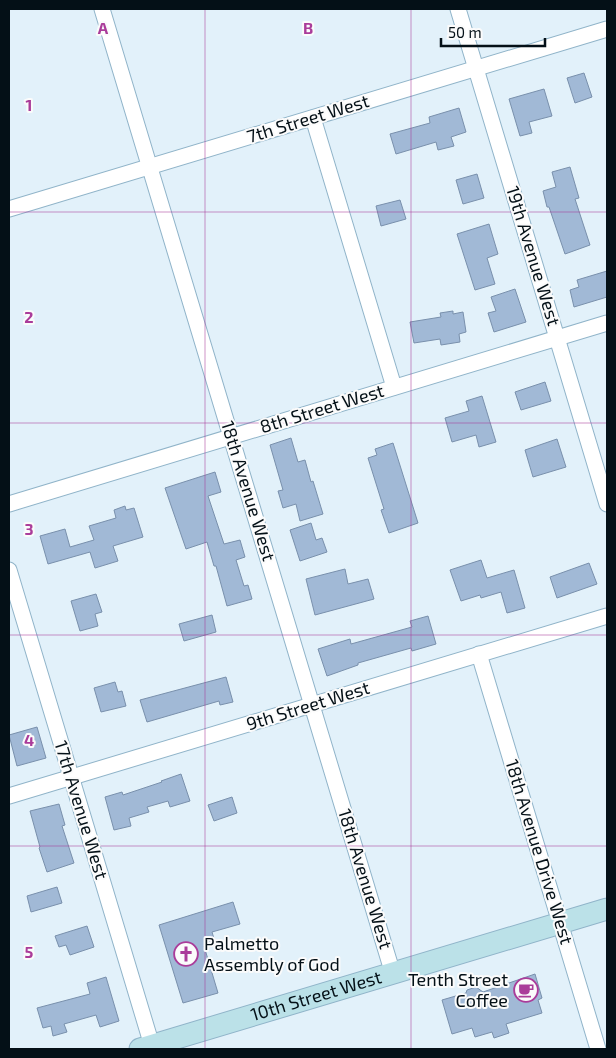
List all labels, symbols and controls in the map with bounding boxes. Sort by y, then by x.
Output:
scale bar [441,15,545,47]
text: A [98,18,109,37]
text: B [303,18,313,37]
text: 50 m [448,23,482,41]
street label: 7th Street West [244,89,372,147]
text: 1 [26,95,32,114]
street label: 19th Avenue West [502,183,566,328]
text: 2 [24,307,34,326]
street label: 8th Street West [257,379,386,437]
street label: 18th Avenue West [217,418,281,564]
text: 3 [24,519,34,538]
street label: 9th Street West [243,676,372,734]
text: 4 [24,730,34,749]
street label: 17th Avenue West [50,738,114,882]
street label: 18th Avenue Drive West [501,757,579,947]
street label: 18th Avenue West [334,806,398,952]
place label: Palmetto Assembly of God [204,932,340,975]
church icon: Palmetto Assembly of God [173,941,199,967]
text: 5 [25,942,34,961]
street label: 10th Street West [248,965,384,1025]
place label: Tenth Street Coffee [408,968,508,1011]
cafe icon: Tenth Street Coffee [513,977,539,1003]

